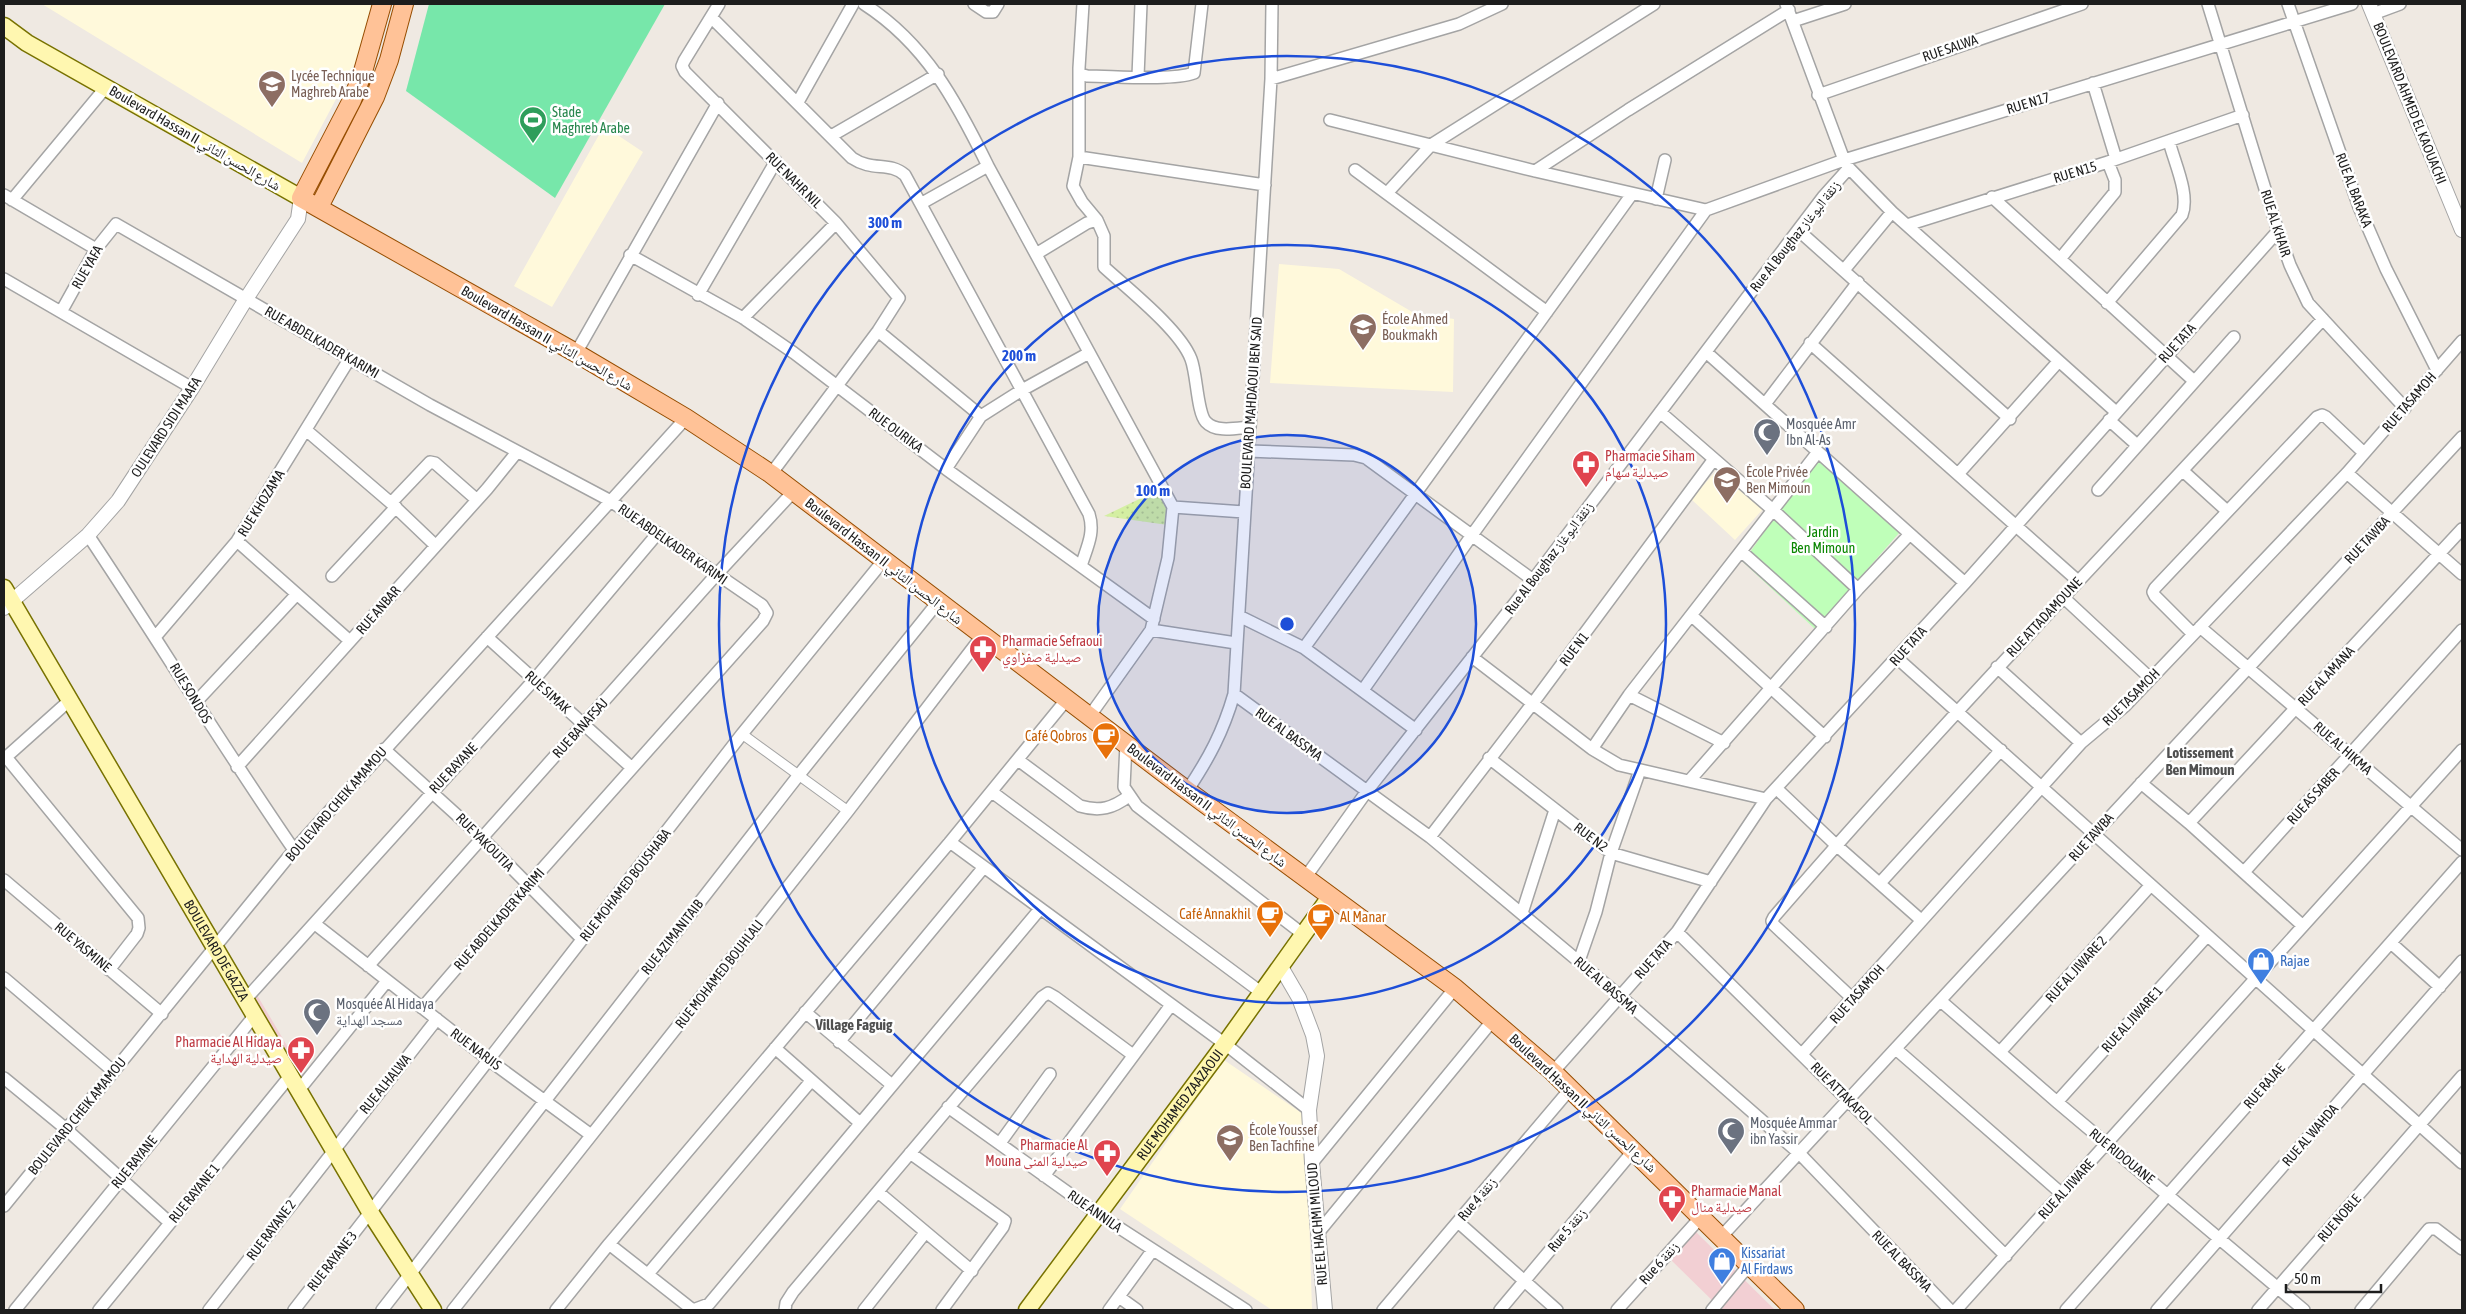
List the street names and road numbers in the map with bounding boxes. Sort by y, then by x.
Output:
street label: BOULEVARD AHMED EL KAOUACHI [2370,20,2450,186]
street label: RUE SALWA [1920,31,1980,65]
street label: Boulevard Hassan II شارع الحسن الثاني [105,82,284,197]
street label: RUE N17 [2004,89,2052,117]
street label: RUE NAHR NIL [763,149,826,212]
street label: RUE AL BARAKA [2332,151,2376,230]
street label: RUE N15 [2051,158,2099,186]
street label: Rue Al Boughaz زنقة البوغاز [1747,177,1844,295]
street label: RUE AL KHAIR [2258,187,2294,259]
street label: RUE YAFA [68,242,106,292]
street label: Boulevard Hassan II شارع الحسن الثاني [457,282,636,397]
street label: RUE ABDELKADER KARIMI [262,303,382,381]
street label: BOULEVARD MAHDAOUI BEN SAID [1237,316,1265,490]
street label: RUE TATA [2155,320,2199,366]
street label: RUE TASAMOH [2379,369,2439,435]
street label: OULEVARD SIDI MAAFA [128,374,204,480]
street label: RUE OURIKA [866,404,926,456]
street label: RUE KHOZAMA [234,467,288,539]
street label: Boulevard Hassan II شارع الحسن الثاني [800,495,966,630]
street label: Rue Al Boughaz زنقة البوغاز [1501,499,1597,618]
street label: RUE ABDELKADER KARIMI [615,500,731,588]
street label: RUE TAWBA [2341,513,2393,567]
street label: RUE ATTADAMOUNE [2003,574,2085,660]
street label: RUE ANBAR [353,583,403,637]
street label: RUE TATA [1886,623,1930,669]
street label: RUE N1 [1556,629,1592,669]
street label: RUE AL AMANA [2294,643,2358,709]
street label: RUE SONDOS [167,660,215,726]
street label: RUE TASAMOH [2099,665,2163,729]
street label: RUE SIMAK [522,667,574,717]
street label: RUE BANAFSAJ [549,695,611,761]
street label: RUE AL BASSMA [1252,704,1326,764]
street label: RUE AL HIKMA [2311,718,2376,778]
street label: RUE RAYANE [426,740,480,796]
street label: Boulevard Hassan II شارع الحسن الثاني [1122,740,1290,873]
street label: BOULEVARD CHEIK AMAMOU [282,744,390,864]
street label: RUE AS SABER [2284,765,2342,827]
street label: RUE YAKOUTIA [453,810,517,874]
street label: RUE TAWBA [2065,810,2117,864]
street label: RUE N2 [1571,819,1611,855]
street label: RUE MOHAMED BOUSHABA [576,826,674,944]
street label: RUE ABDELKADER KARIMI [450,865,548,973]
street label: RUE AZIMANITAIB [638,896,706,978]
street label: BOULEVARD DE GAZZA [181,897,252,1004]
street label: RUE MOHAMED BOUHLALI [672,917,766,1031]
street label: RUE YASMINE [52,919,114,975]
street label: RUE AL JIWARE 2 [2042,933,2110,1005]
street label: RUE TATA [1631,936,1675,982]
street label: RUE AL BASSMA [1571,953,1641,1017]
street label: RUE TASAMOH [1826,961,1888,1027]
street label: RUE AL JIWARE 1 [2098,983,2166,1055]
street label: RUE NARJIS [448,1025,505,1073]
street label: Boulevard Hassan II شارع الحسن الثاني [1504,1031,1660,1178]
street label: RUE MOHAMED ZAAZAOUI [1133,1046,1226,1163]
street label: RUE ALHALWA [356,1051,414,1117]
street label: BOULEVARD CHEIK AMAMOU [25,1054,129,1178]
street label: RUE ATTAKAFOL [1808,1059,1877,1128]
street label: RUE RAJAE [2240,1060,2288,1112]
street label: RUE AL WAHDA [2279,1101,2341,1169]
street label: RUE RIDOUANE [2086,1125,2158,1187]
street label: RUE RAYANE [108,1132,160,1191]
street label: RUE AL JIWARE [2035,1156,2097,1222]
street label: RUE RAYANE 1 [165,1160,223,1226]
street label: RUE EL HACHMI MILOUD [1304,1162,1330,1286]
street label: Rue 4 زنقة [1454,1174,1500,1225]
street label: RUE ANNILA [1065,1187,1125,1236]
street label: RUE NOBLE [2314,1191,2364,1245]
street label: RUE RAYANE 2 [243,1197,299,1263]
street label: Rue 5 زنقة [1544,1205,1590,1256]
street label: RUE AL BASSMA [1869,1227,1935,1295]
street label: RUE RAYANE 3 [304,1228,360,1294]
street label: Rue 6 زنقة [1636,1238,1683,1288]

